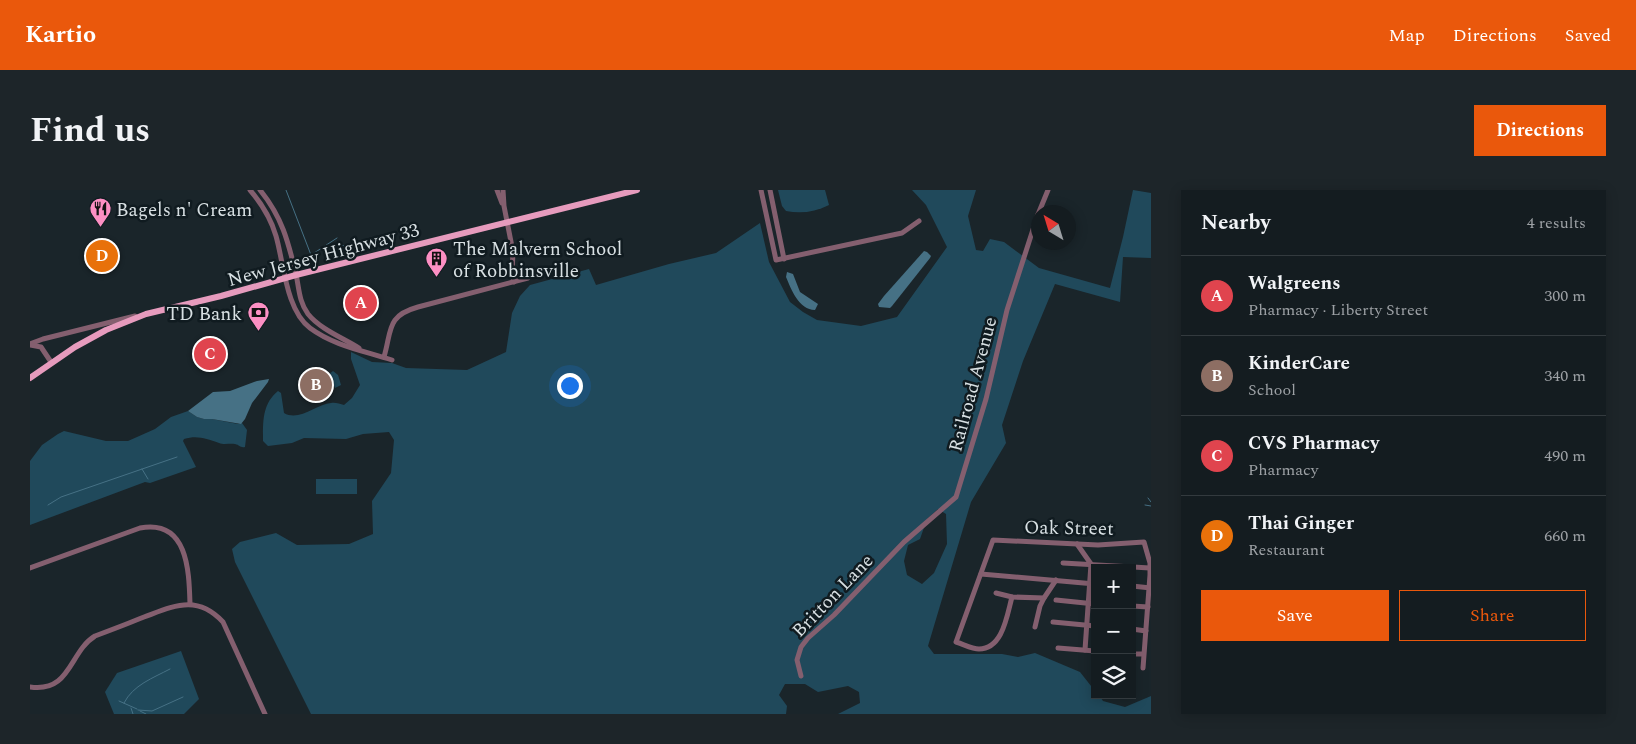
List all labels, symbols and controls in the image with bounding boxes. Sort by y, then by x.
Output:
text: Kartio [25,17,96,53]
text: Map [1389,22,1425,49]
text: Directions [1453,22,1537,49]
text: Saved [1565,22,1611,49]
text: Find us [30,104,150,157]
button: Directions [1474,105,1606,156]
place label: Bagels n' Cream [116,196,252,225]
restaurant icon: Bagels n' Cream [88,197,112,228]
north arrow [1031,205,1076,250]
text: Nearby [1201,207,1271,239]
text: 4 results [1527,211,1586,235]
street label: New Jersey Highway 33 [224,216,423,295]
place label: The Malvern School of Robbinsville [453,235,622,286]
pin: D [86,237,118,275]
building icon: The Malvern School of Robbinsville [425,247,449,278]
text: Walgreens [1248,269,1341,298]
pin: A [345,284,377,322]
text: A [1211,284,1223,308]
text: 300 m [1544,284,1586,308]
text: Pharmacy · Liberty Street [1248,298,1428,322]
place label: TD Bank [166,300,242,329]
bank icon: TD Bank [246,301,270,332]
street label: Railroad Avenue [941,314,1005,455]
pin: C [194,335,226,373]
text: KinderCare [1248,349,1350,378]
text: B [1211,364,1223,388]
text: 340 m [1544,364,1586,388]
pin: B [300,366,332,404]
your location [557,373,583,399]
text: School [1248,378,1296,402]
text: CVS Pharmacy [1248,429,1379,458]
text: C [1211,444,1223,468]
text: 490 m [1544,444,1586,468]
text: Pharmacy [1248,458,1318,482]
text: Thai Ginger [1248,509,1354,538]
street label: Oak Street [1024,513,1114,544]
text: D [1211,524,1223,548]
text: 660 m [1544,524,1586,548]
text: Restaurant [1248,538,1325,562]
street label: Britton Lane [785,547,881,645]
map controls [1091,564,1136,699]
button: + [1091,564,1136,609]
button: Save [1201,590,1389,641]
button: Share [1399,590,1586,641]
button: − [1091,609,1136,654]
button: layers [1091,654,1136,699]

